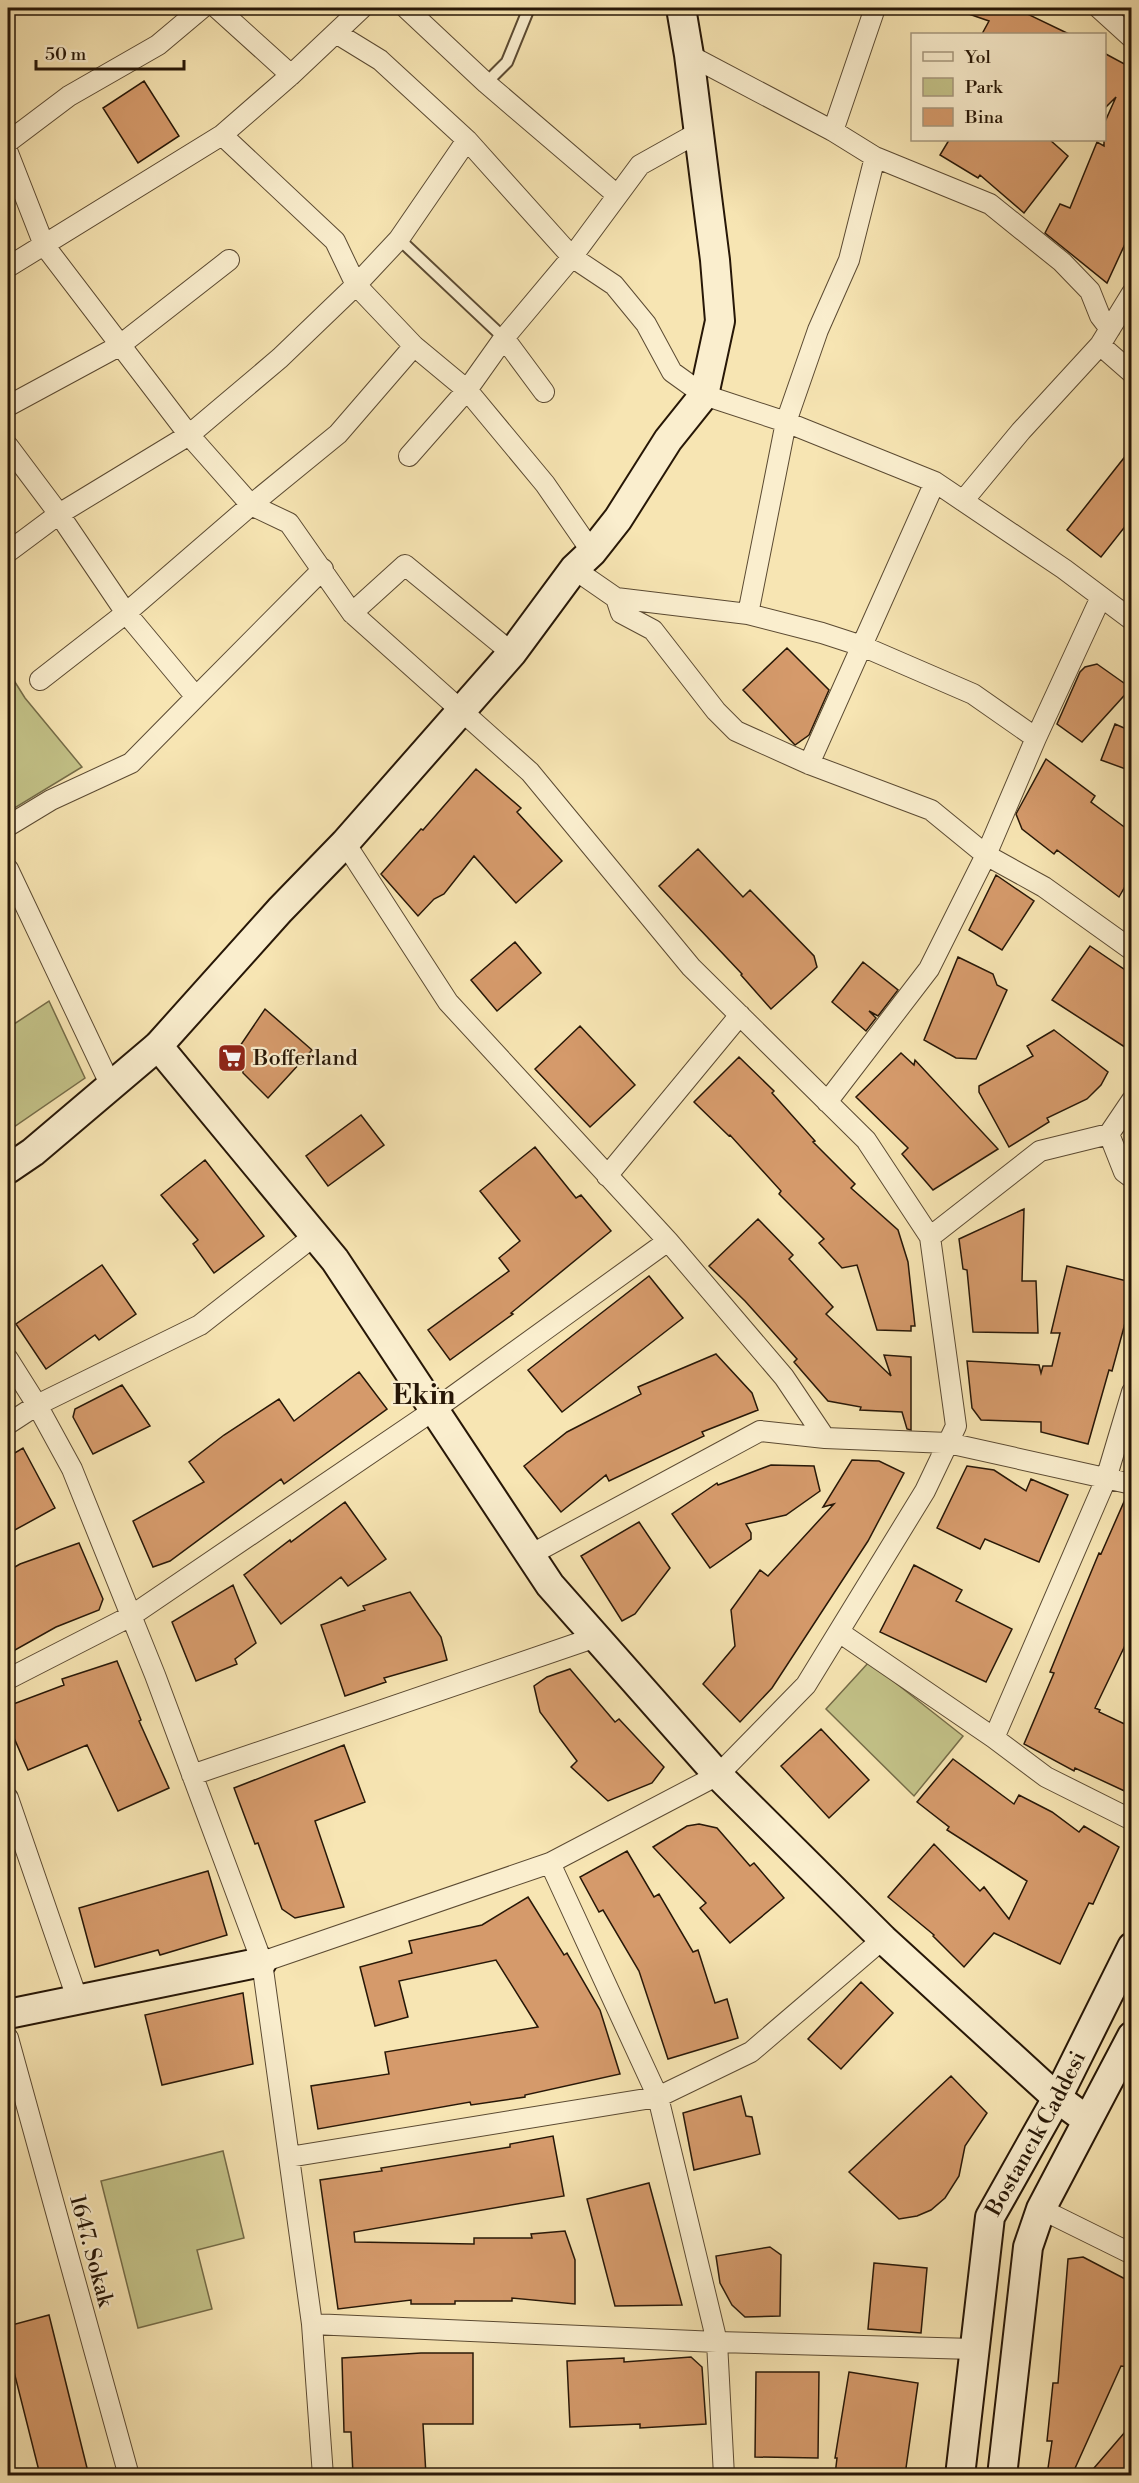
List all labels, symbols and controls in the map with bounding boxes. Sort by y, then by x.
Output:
scale bar [36,33,184,71]
legend [911,33,1106,141]
text: 50 m [45,43,87,66]
text: Yol [964,46,992,69]
text: Park [965,76,1004,99]
text: Bina [964,106,1004,129]
supermarket icon: Bofferland [216,1042,248,1074]
place label: Bofferland [252,1045,358,1072]
district label: Ekin [393,1378,455,1413]
street label: Bostancık Caddesi [979,2047,1092,2222]
street label: 1647. Sokak [63,2192,119,2311]

